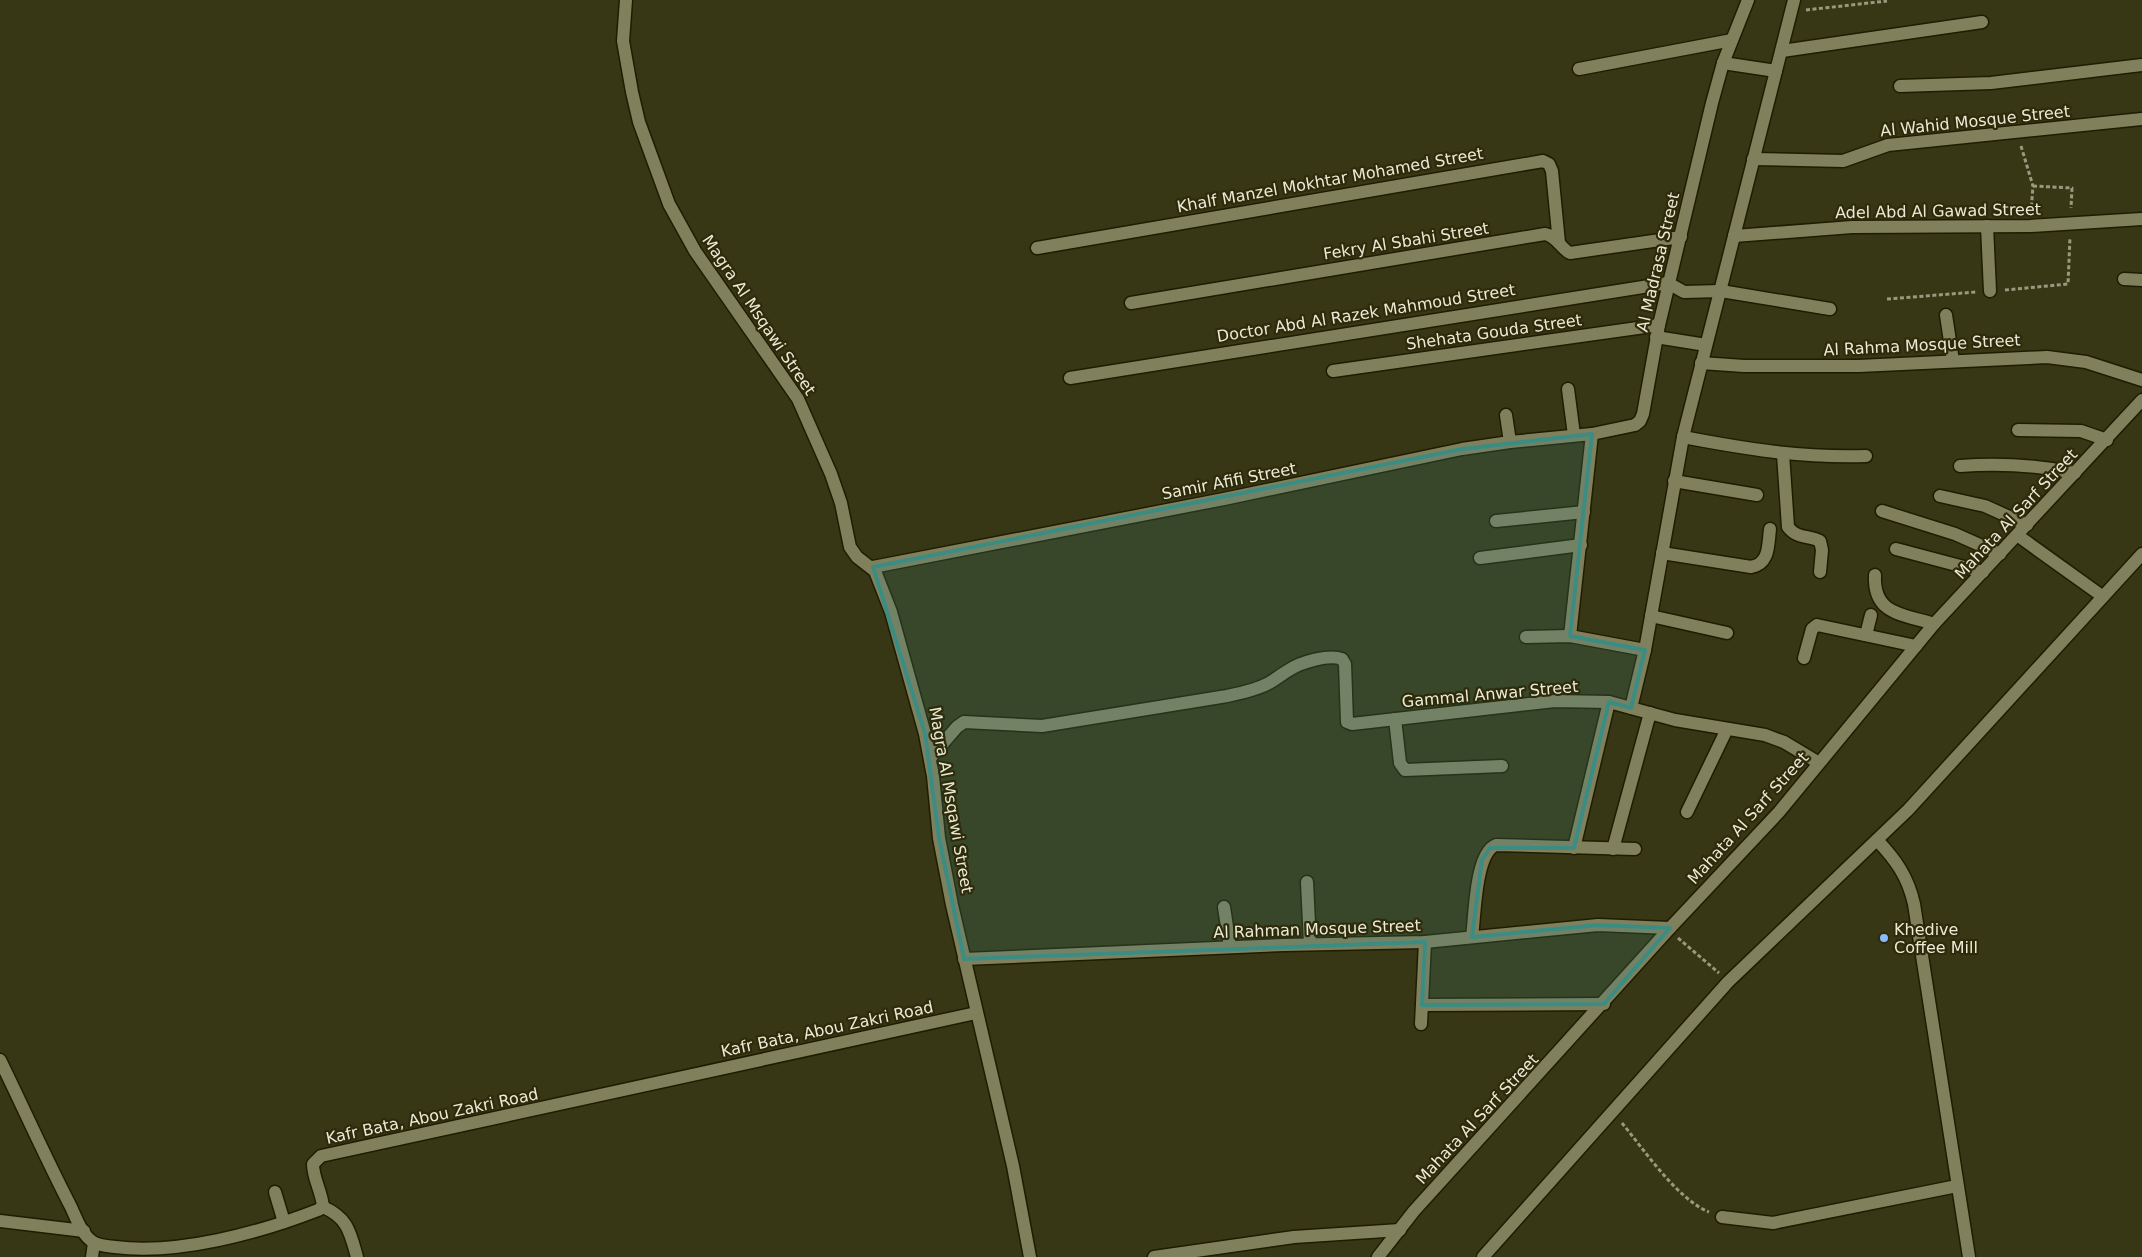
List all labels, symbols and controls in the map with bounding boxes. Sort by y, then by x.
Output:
street label: Al Wahid Mosque Street [1879,102,2071,140]
street label: Khalf Manzel Mokhtar Mohamed Street [1175,144,1485,216]
street label: Al Madrasa Street [1633,190,1683,334]
street label: Adel Abd Al Gawad Street [1835,200,2041,222]
street label: Fekry Al Sbahi Street [1322,219,1490,263]
street label: Magra Al Msqawi Street [698,231,820,399]
street label: Doctor Abd Al Razek Mahmoud Street [1215,280,1517,346]
street label: Shehata Gouda Street [1405,310,1583,354]
street label: Al Rahma Mosque Street [1823,330,2021,360]
street label: Mahata Al Sarf Street [1951,445,2081,583]
street label: Samir Afifi Street [1160,459,1298,503]
street label: Gammal Anwar Street [1401,677,1579,711]
street label: Magra Al Msqawi Street [925,705,977,895]
street label: Mahata Al Sarf Street [1684,748,1812,888]
street label: Al Rahman Mosque Street [1213,916,1421,942]
place label: Khedive Coffee Mill [1894,920,1978,957]
marker: Khedive Coffee Mill [1878,932,1890,944]
street label: Kafr Bata, Abou Zakri Road [719,997,935,1061]
street label: Mahata Al Sarf Street [1412,1050,1542,1188]
street label: Kafr Bata, Abou Zakri Road [324,1084,540,1148]

